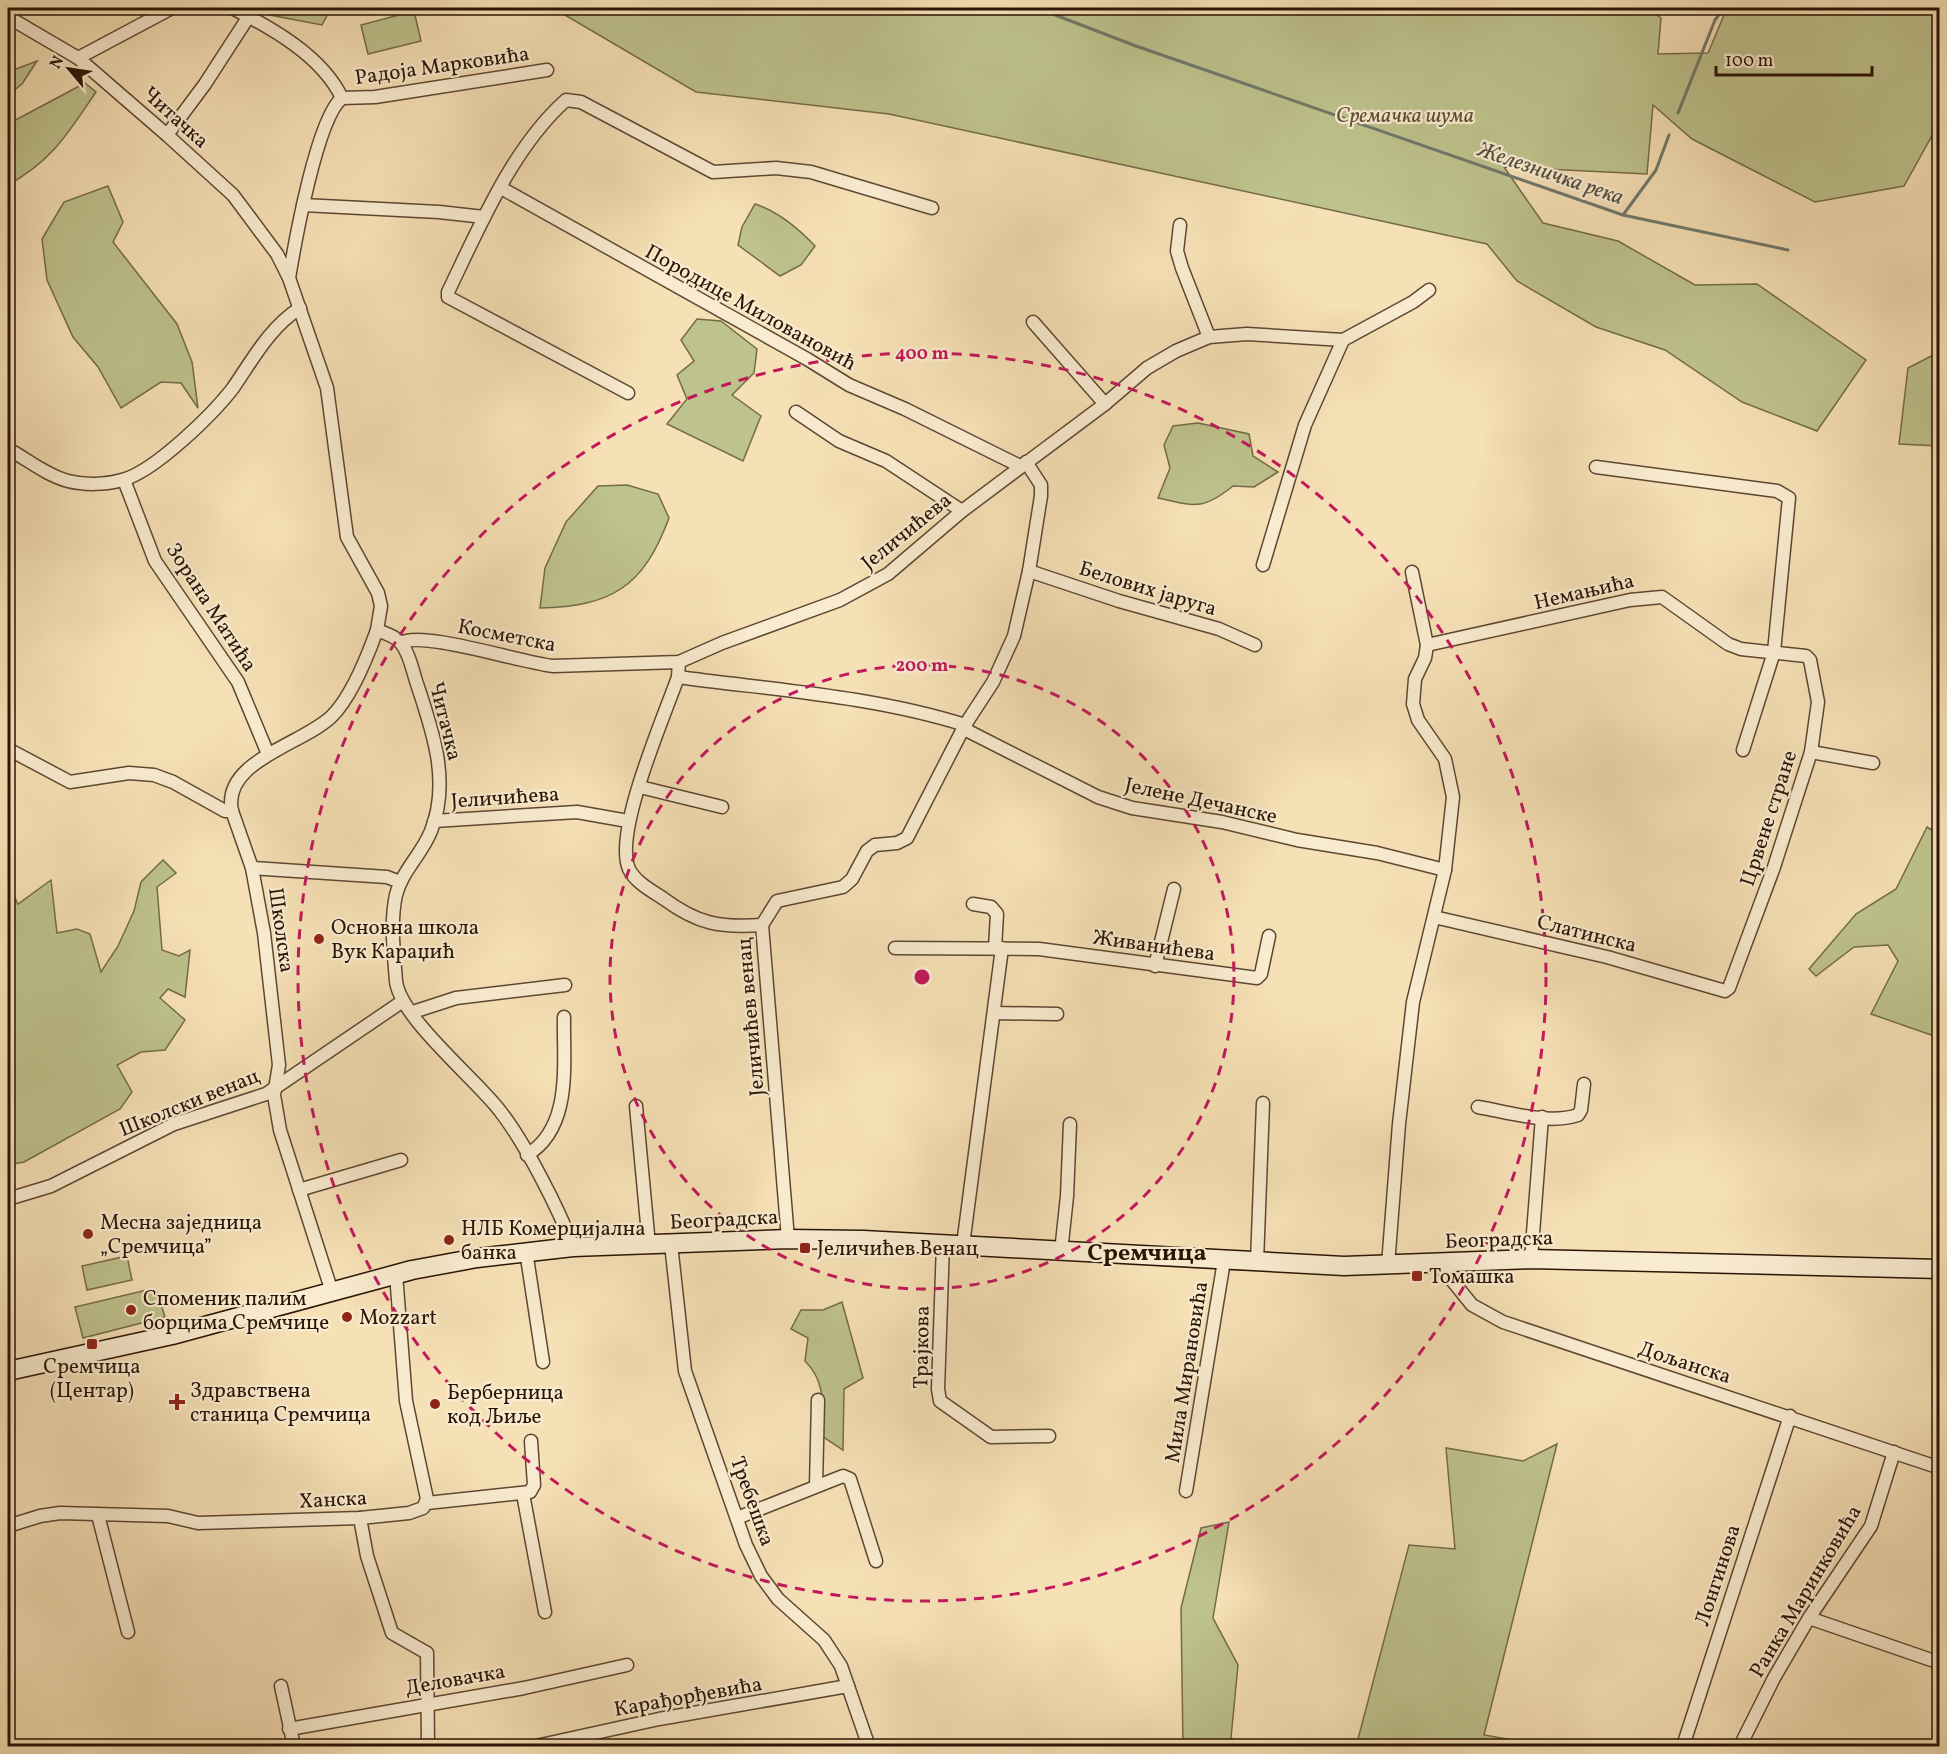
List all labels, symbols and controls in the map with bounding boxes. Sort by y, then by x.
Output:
north arrow [39,39,99,99]
scale bar [1716,39,1872,77]
street label: Радоја Марковића [353,40,531,93]
text: 100 m [1725,49,1774,74]
text: N [45,52,70,73]
street label: Читачка [135,80,215,156]
park label: Сремачка шума [1336,102,1474,131]
water label: Железничка река [1472,135,1627,214]
street label: Породице Миловановић [639,238,861,379]
text: 400 m [895,342,949,367]
street label: Јеличићева [856,487,958,578]
street label: Зорана Матића [158,538,263,678]
street label: Белових јаруга [1075,555,1220,624]
street label: Немањића [1531,567,1637,618]
street label: Косметска [455,613,558,660]
text: 200 m [896,654,948,679]
street label: Читачка [421,679,468,764]
street label: Црвене стране [1734,747,1805,890]
street label: Јелене Дечанске [1122,771,1280,832]
street label: Јеличићева [450,780,560,817]
street label: Школска [260,886,301,975]
street label: Слатинска [1534,908,1640,961]
place label: Основна школа Вук Караџић [331,914,479,967]
street label: Живанићева [1091,924,1217,969]
marker: Основна школа Вук Караџић [312,932,326,946]
street label: Јеличићев венац [730,936,773,1098]
centre of rings [912,967,932,987]
street label: Школски венац [115,1062,264,1145]
street label: Београдска [669,1203,779,1238]
place label: Месна заједница „Сремчица” [100,1209,262,1262]
place label: НЛБ Комерцијална банка [461,1215,646,1268]
street label: Београдска [1444,1224,1554,1257]
marker: Месна заједница „Сремчица” [81,1227,95,1241]
marker: НЛБ Комерцијална банка [442,1233,456,1247]
place label: Јеличићев Венац [817,1235,979,1264]
district label: Сремчица [1087,1237,1207,1271]
marker: Јеличићев Венац [798,1241,812,1255]
place label: Томашка [1429,1263,1515,1292]
marker: Томашка [1410,1269,1424,1283]
street label: Мила Мирановића [1159,1279,1216,1465]
place label: Споменик палим борцима Сремчице [143,1285,329,1338]
marker: Споменик палим борцима Сремчице [124,1303,138,1317]
place label: Mozzart [359,1304,437,1333]
street label: Трајкова [907,1305,938,1389]
marker: Mozzart [340,1310,354,1324]
street label: Дољанска [1634,1335,1735,1392]
marker: Сремчица (Центар) [85,1337,99,1351]
place label: Сремчица (Центар) [43,1353,141,1406]
place label: Здравствена станица Сремчица [190,1377,371,1430]
place label: Берберница код Љиље [447,1379,564,1432]
marker: Здравствена станица Сремчица [168,1393,186,1411]
marker: Берберница код Љиље [428,1397,442,1411]
street label: Требешка [722,1453,781,1550]
street label: Ханска [298,1484,368,1517]
street label: Ранка Маринковића [1743,1500,1869,1684]
street label: Лонгинова [1688,1521,1748,1630]
street label: Деловачка [403,1657,508,1704]
street label: Карађорђевића [612,1670,765,1725]

